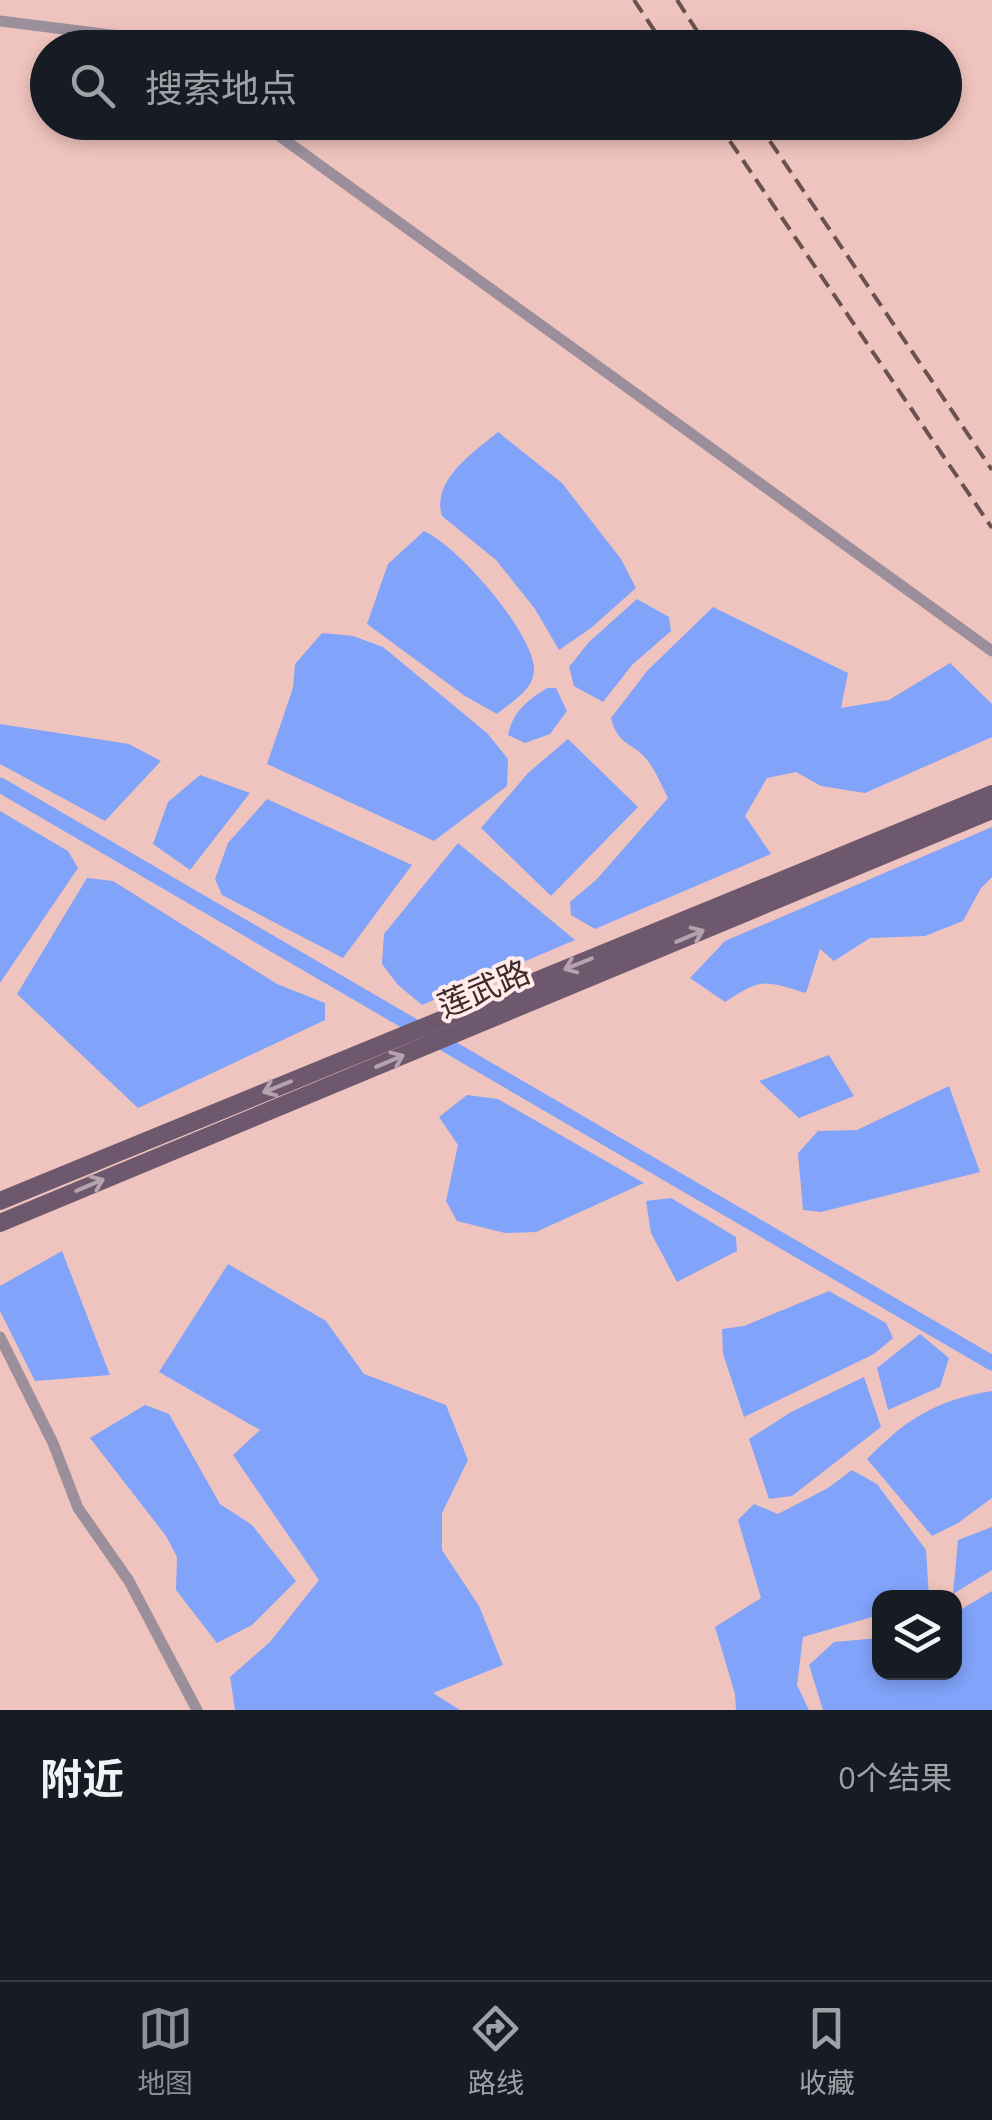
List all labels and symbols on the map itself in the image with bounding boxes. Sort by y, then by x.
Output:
one-way arrow [674,926,705,944]
street label: 莲武路 [432,953,535,1023]
one-way arrow [563,956,594,974]
one-way arrow [374,1050,405,1068]
one-way arrow [262,1080,293,1098]
one-way arrow [74,1175,105,1193]

